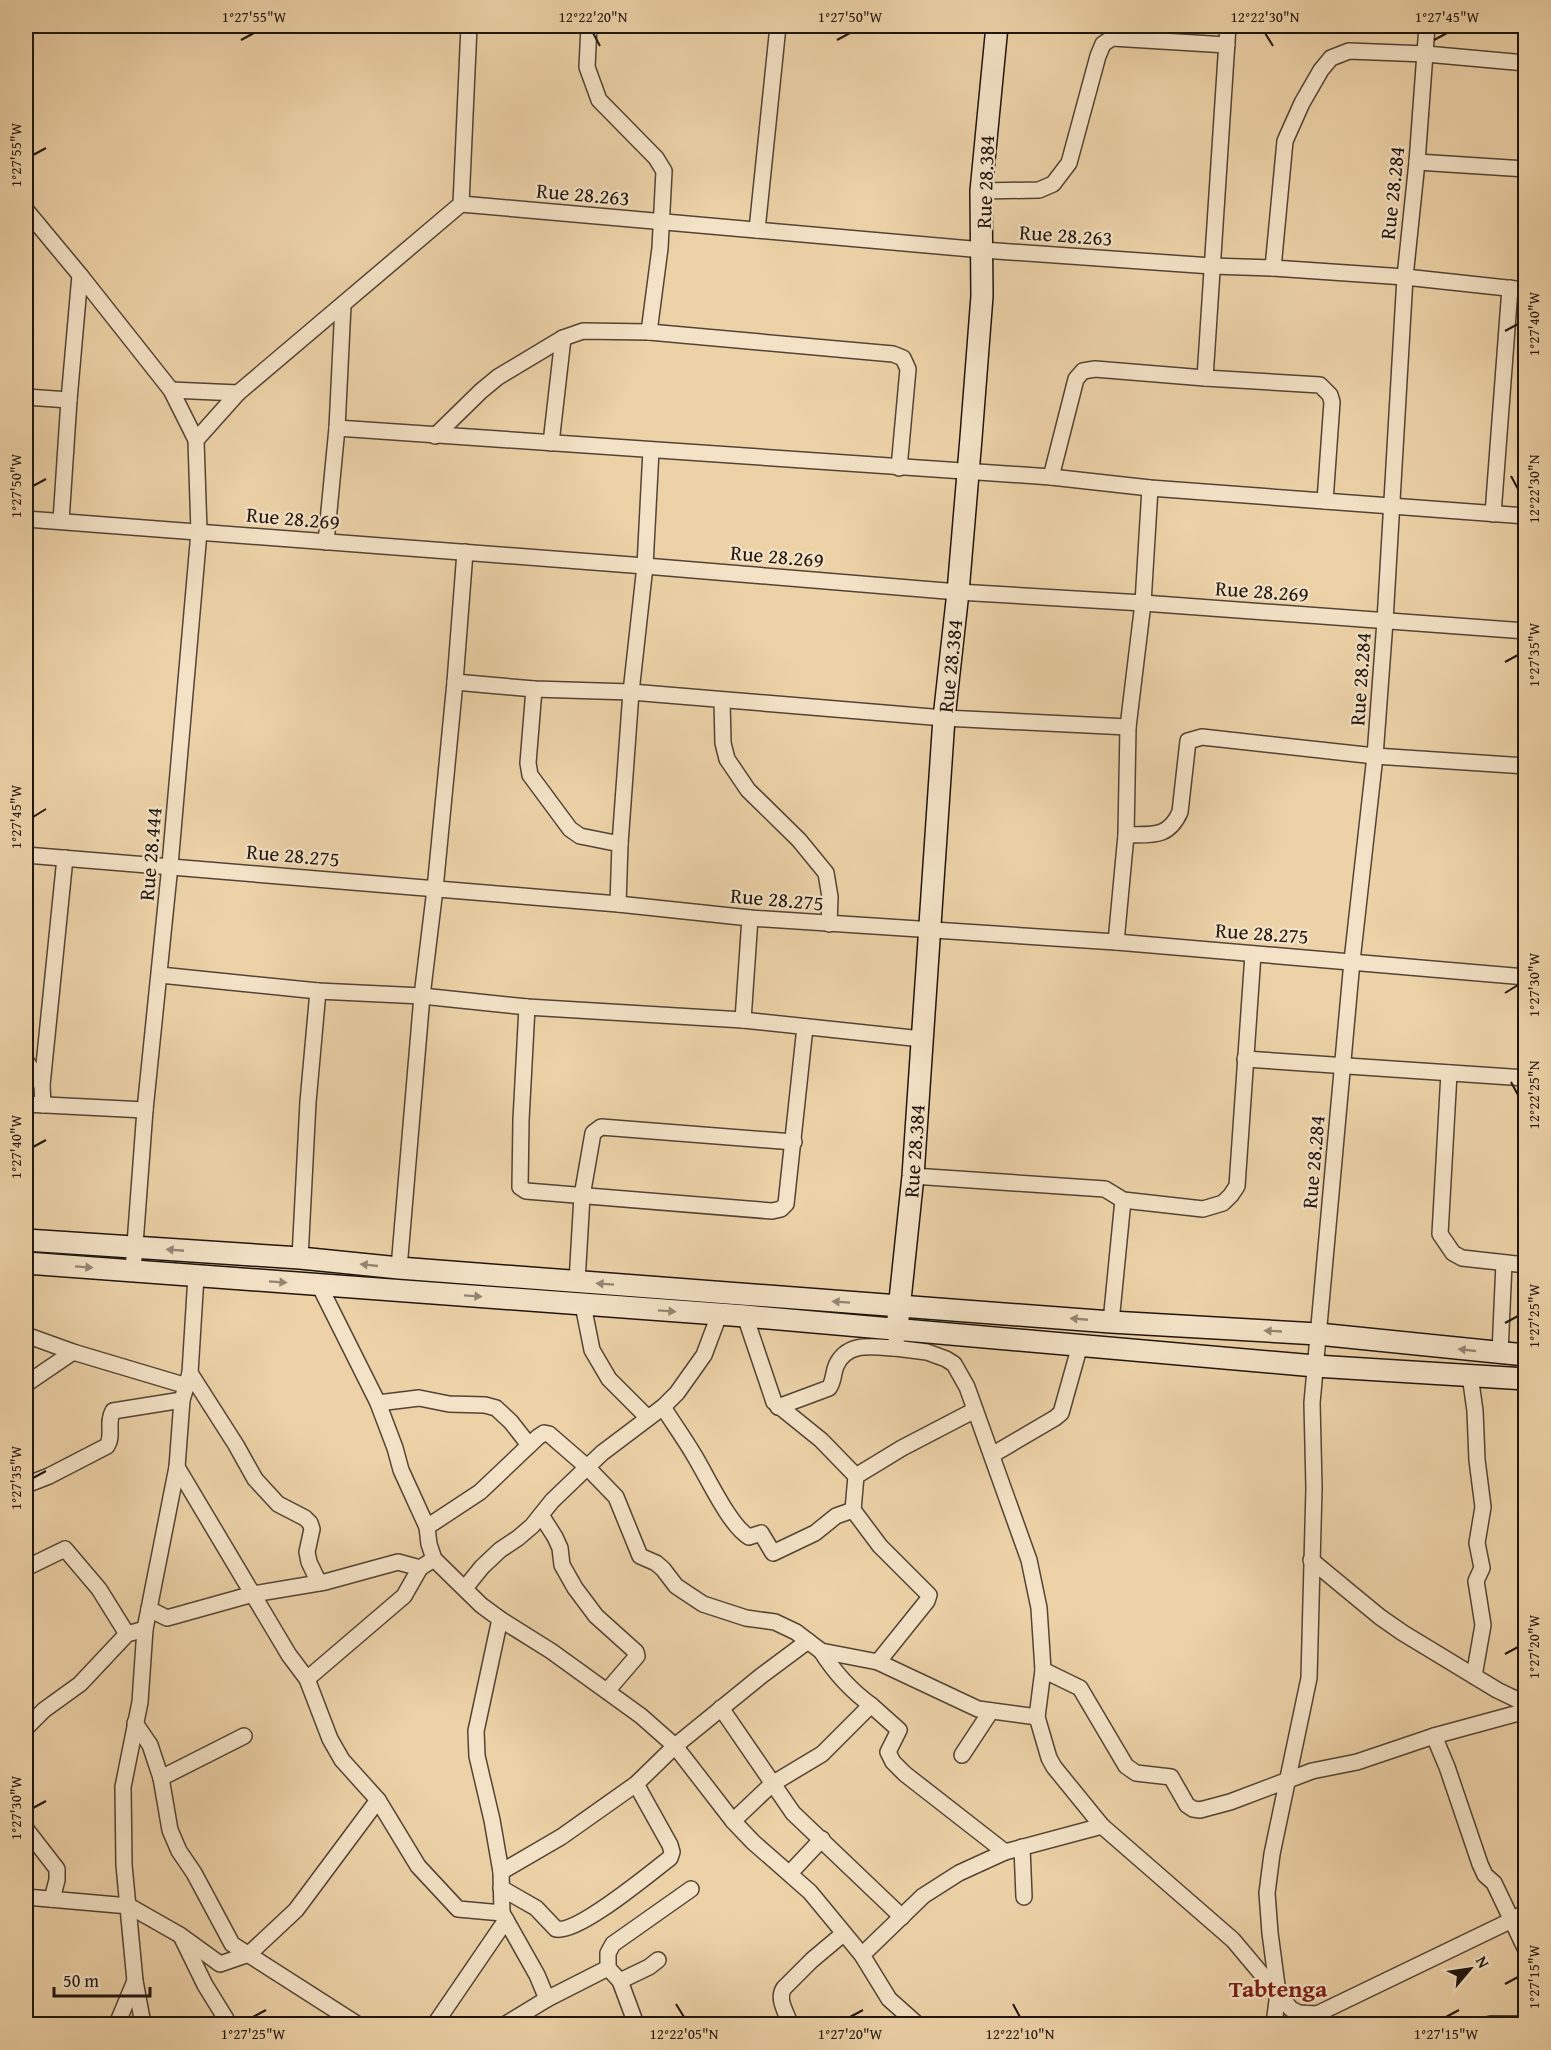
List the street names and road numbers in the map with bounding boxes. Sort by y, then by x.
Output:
street label: Rue 28.384 [968,135,1002,229]
street label: Rue 28.284 [1372,145,1412,241]
street label: Rue 28.263 [535,174,631,214]
street label: Rue 28.263 [1018,216,1114,254]
street label: Rue 28.269 [245,498,341,538]
street label: Rue 28.269 [729,536,825,576]
street label: Rue 28.269 [1214,572,1310,610]
street label: Rue 28.384 [930,618,970,714]
street label: Rue 28.284 [1341,631,1379,727]
street label: Rue 28.444 [130,806,170,902]
street label: Rue 28.275 [245,835,341,875]
street label: Rue 28.275 [729,879,825,919]
street label: Rue 28.275 [1214,914,1310,952]
street label: Rue 28.384 [895,1103,933,1199]
street label: Rue 28.284 [1293,1114,1333,1210]

